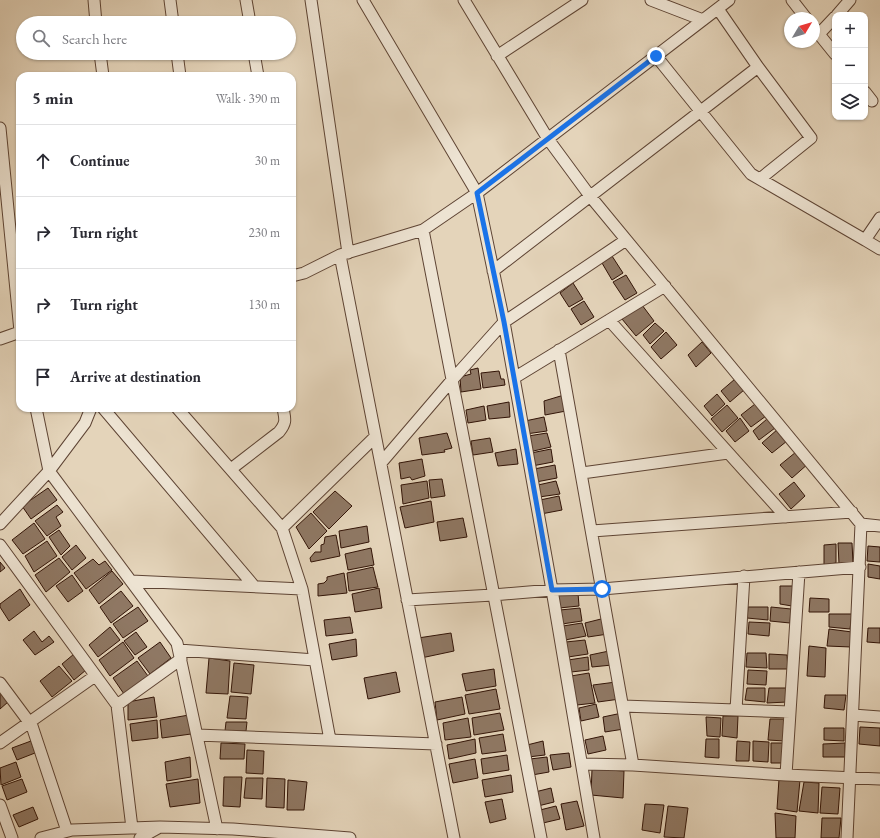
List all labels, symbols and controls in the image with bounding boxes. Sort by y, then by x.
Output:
north arrow [784,12,820,48]
map controls [832,12,868,120]
button: + [832,12,868,48]
search box [16,16,296,60]
icon: search [30,27,52,49]
text: Search here [62,29,127,48]
route end [647,47,665,65]
button: − [832,48,868,84]
button: layers [832,84,868,120]
text: 5 min [32,87,73,109]
text: Walk · 390 m [216,90,280,107]
icon: ahead [32,150,54,172]
text: Continue [70,151,130,170]
text: 30 m [255,152,280,169]
icon: right [32,222,54,244]
text: Turn right [70,223,138,242]
text: 230 m [249,224,280,241]
icon: right [32,294,54,316]
text: Turn right [70,295,138,314]
text: 130 m [249,296,280,313]
icon: arrive [32,366,54,388]
text: Arrive at destination [70,367,201,386]
route start [593,580,611,598]

